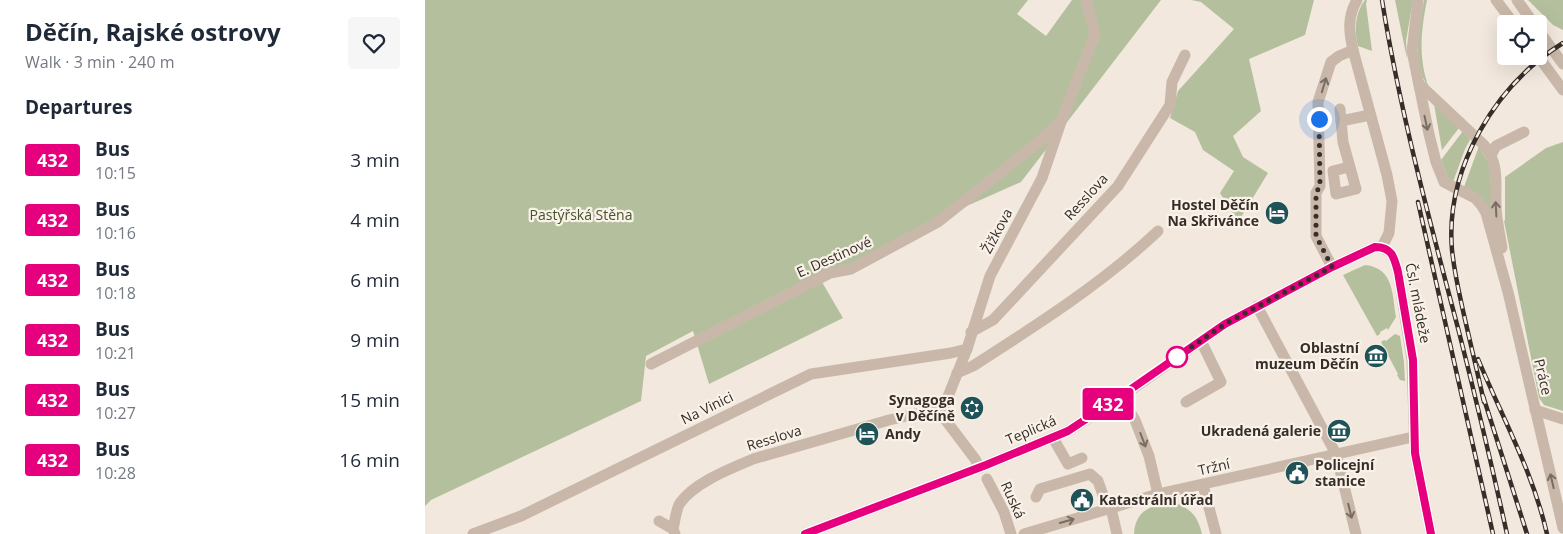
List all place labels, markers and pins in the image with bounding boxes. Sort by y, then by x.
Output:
place label: Hostel Děčín Na Skřivánce [1167,195,1259,230]
hotel icon: Hostel Děčín Na Skřivánce [1264,200,1290,226]
place label: Oblastní muzeum Děčín [1255,338,1360,373]
museum icon: Oblastní muzeum Děčín [1363,343,1389,369]
unlabelled marker [1166,346,1188,368]
place label: Synagoga v Děčíně [889,390,955,425]
synagogue icon: Synagoga v Děčíně [959,395,985,421]
museum icon: Ukradená galerie [1326,418,1352,444]
hotel icon: Andy [854,421,880,447]
place label: Ukradená galerie [1201,421,1321,440]
place label: Andy [885,424,921,443]
place label: Policejní stanice [1315,455,1375,490]
public building icon: Policejní stanice [1284,460,1310,486]
public building icon: Katastrální úřad [1069,487,1095,513]
place label: Katastrální úřad [1099,490,1213,509]

